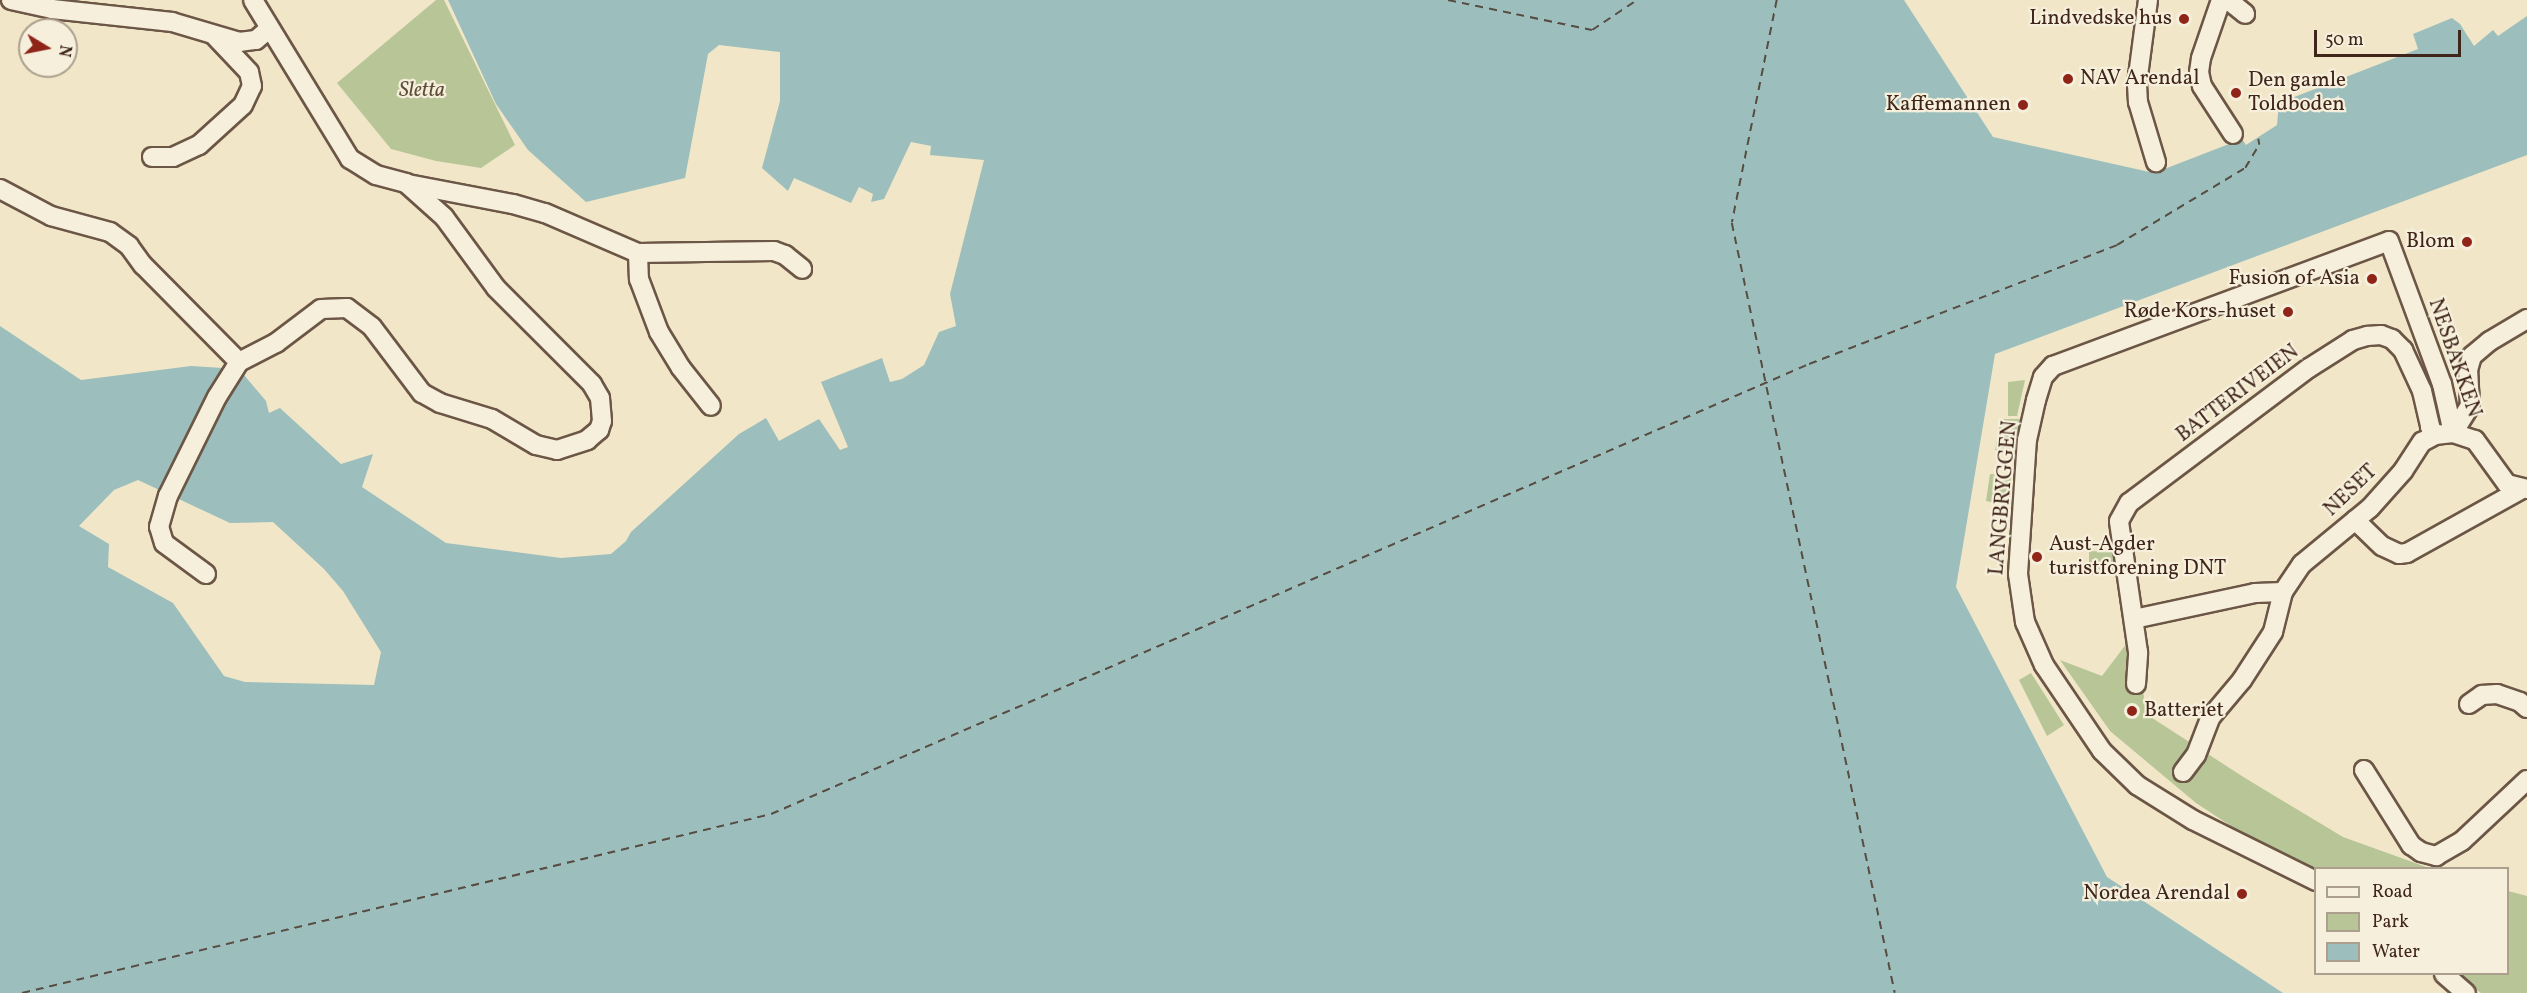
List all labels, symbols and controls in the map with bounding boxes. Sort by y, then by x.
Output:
place label: Lindvedske hus [2029,6,2172,32]
marker: Lindvedske hus [2177,12,2191,26]
north arrow [18,18,78,78]
scale bar [2317,18,2464,56]
text: 50 m [2325,28,2364,53]
text: N [52,43,76,58]
place label: NAV Arendal [2080,66,2200,92]
place label: Den gamle Toldboden [2248,68,2346,118]
marker: NAV Arendal [2061,72,2075,86]
park label: Sletta [399,78,445,104]
marker: Den gamle Toldboden [2229,86,2243,100]
place label: Kaffemannen [1886,92,2011,118]
marker: Kaffemannen [2016,98,2030,112]
place label: Blom [2406,229,2455,255]
marker: Blom [2460,235,2474,249]
place label: Fusion of Asia [2231,266,2360,292]
marker: Fusion of Asia [2365,272,2379,286]
street label: NESBAKKEN [2422,295,2486,421]
place label: Røde Kors-huset [2124,299,2276,325]
marker: Røde Kors-huset [2281,305,2295,319]
street label: BATTERIVEIEN [2172,340,2304,448]
street label: LANGBRYGGEN [1985,420,2023,576]
street label: NESET [2319,460,2383,522]
place label: Aust-Agder turistforening DNT [2049,532,2226,582]
marker: Aust-Agder turistforening DNT [2030,550,2044,564]
place label: Batteriet [2144,698,2224,724]
marker: Batteriet [2125,704,2139,718]
legend [2314,867,2509,975]
text: Road [2372,880,2413,905]
place label: Nordea Arendal [2083,881,2230,907]
marker: Nordea Arendal [2235,887,2249,901]
text: Park [2372,910,2409,935]
text: Water [2372,940,2420,965]

